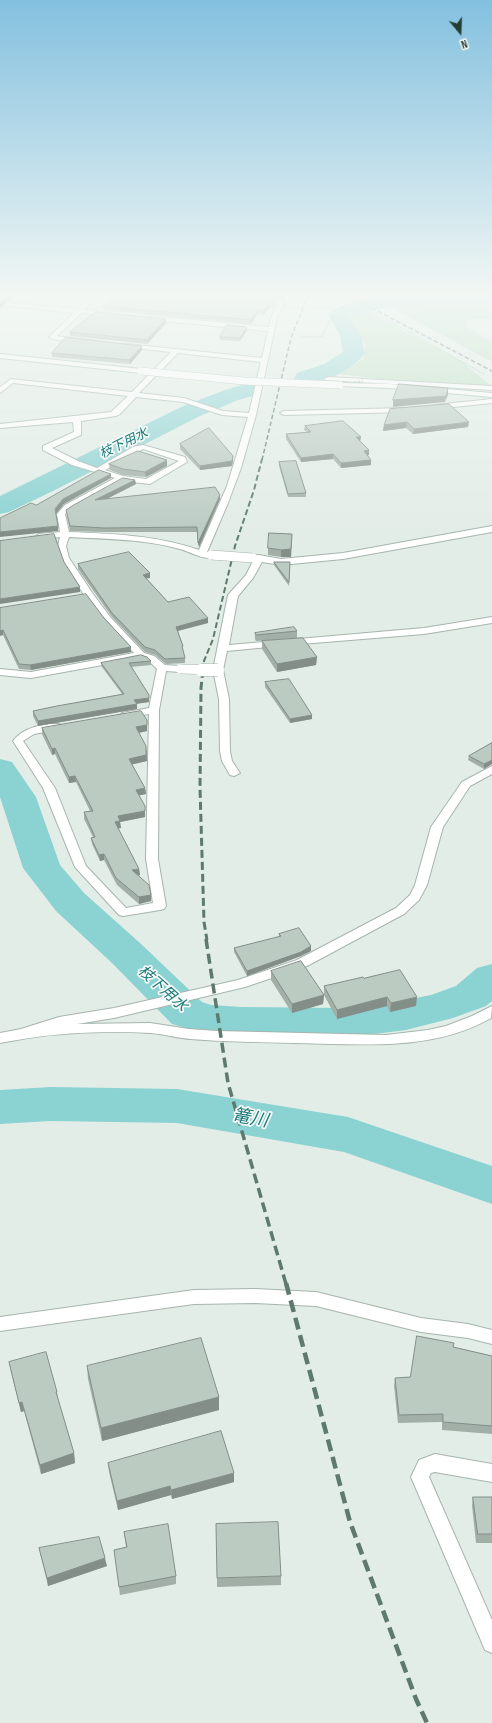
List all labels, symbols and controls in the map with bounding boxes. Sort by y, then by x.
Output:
north arrow [440,12,480,52]
text: N [459,37,469,51]
water label: 枝下用水 [97,426,151,462]
water label: 枝下用水 [134,962,190,1016]
water label: 篭川 [230,1105,270,1133]

